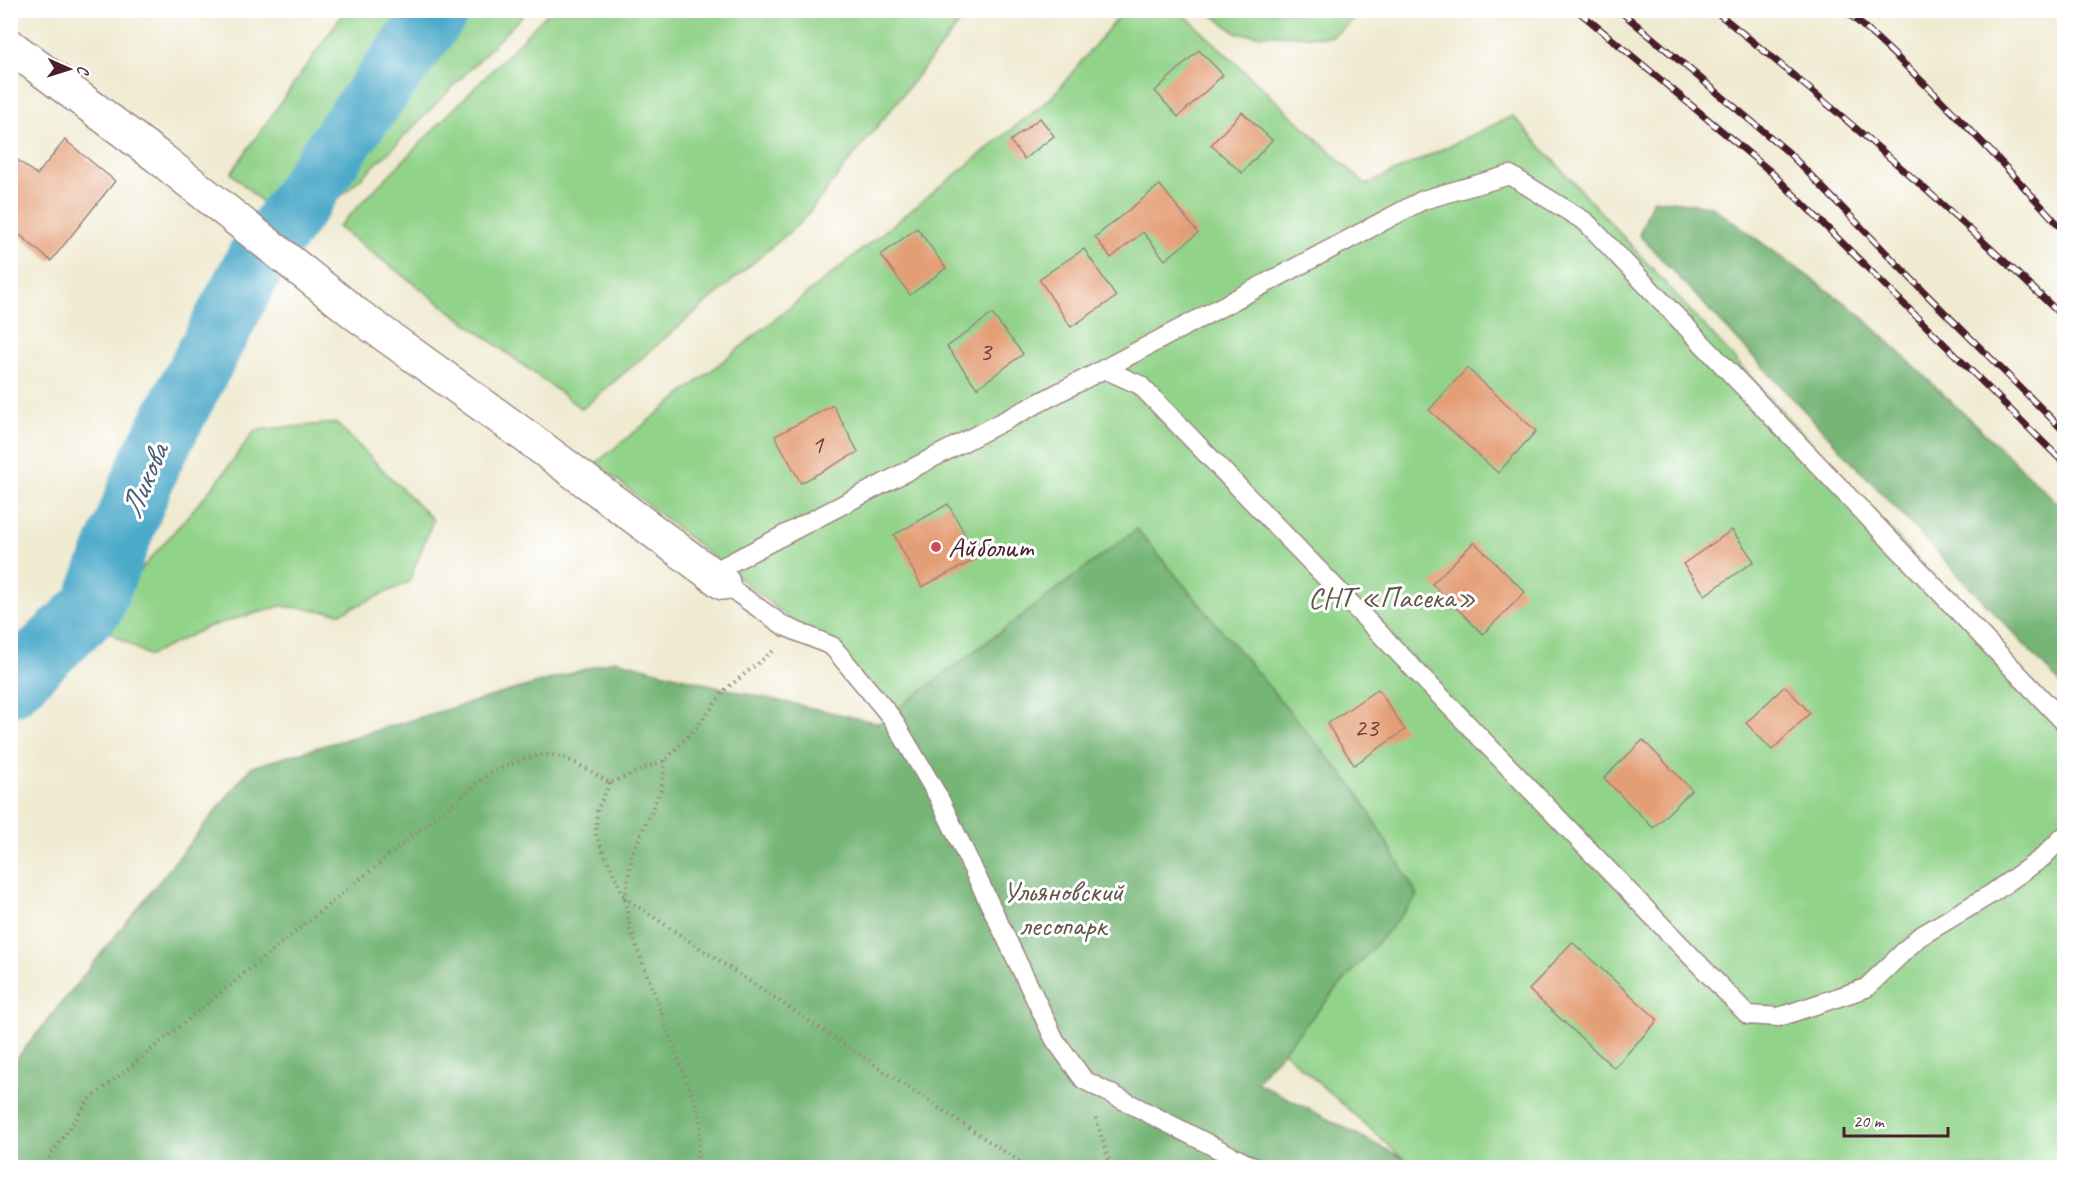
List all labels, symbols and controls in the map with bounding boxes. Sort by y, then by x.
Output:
north arrow [39,39,99,99]
text: С [73,65,93,76]
house number: 3 [979,334,993,368]
house number: 1 [811,427,825,461]
water label: Ликова [110,434,179,524]
place label: Айболит [948,528,1035,566]
marker: Айболит [929,540,943,554]
park label: СНТ «Пасека» [1308,578,1476,616]
house number: 23 [1354,710,1380,744]
park label: Ульяновский лесопарк [1003,872,1125,944]
scale bar [1844,1100,1948,1138]
text: 20 m [1853,1110,1886,1132]

